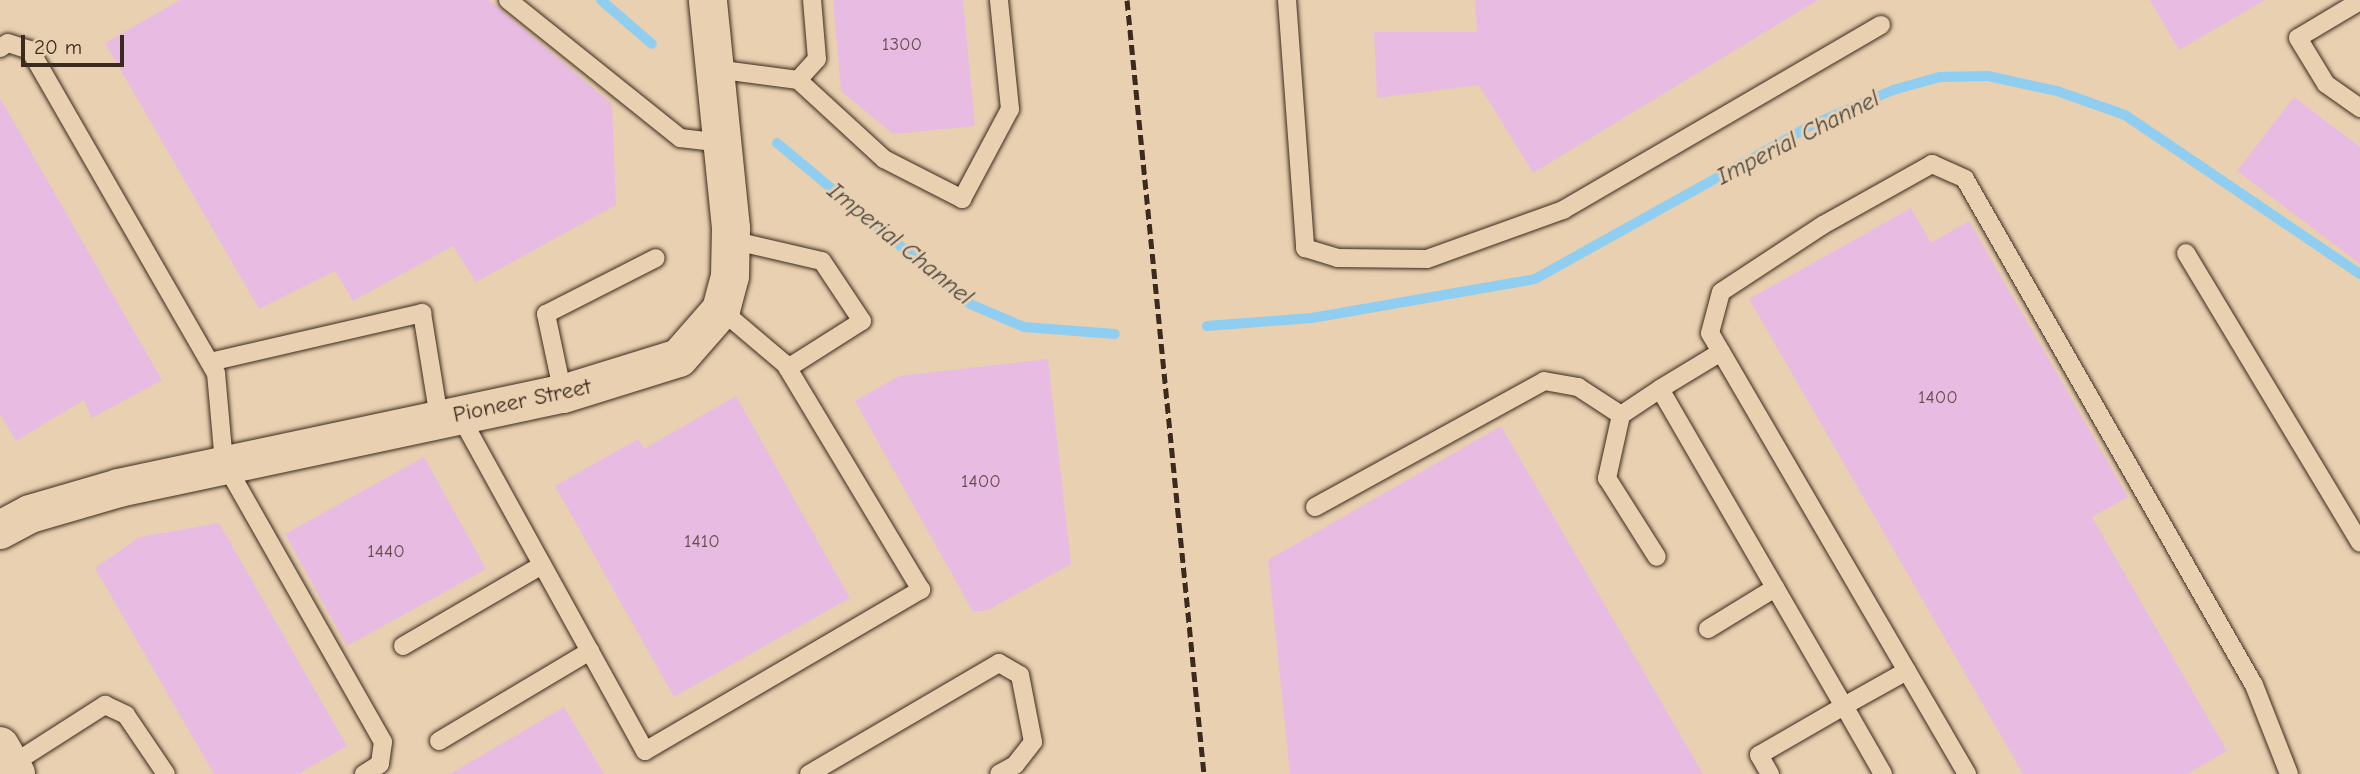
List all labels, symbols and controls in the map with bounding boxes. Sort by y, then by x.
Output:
scale bar [24,21,128,65]
house number: 1300 [882,34,922,56]
text: 20 m [34,35,82,59]
water label: Imperial Channel [1712,85,1884,191]
water label: Imperial Channel [822,177,978,311]
street label: Pioneer Street [450,373,594,429]
house number: 1400 [1918,387,1958,409]
house number: 1400 [961,471,1001,493]
house number: 1410 [684,531,720,553]
house number: 1440 [367,541,405,563]

